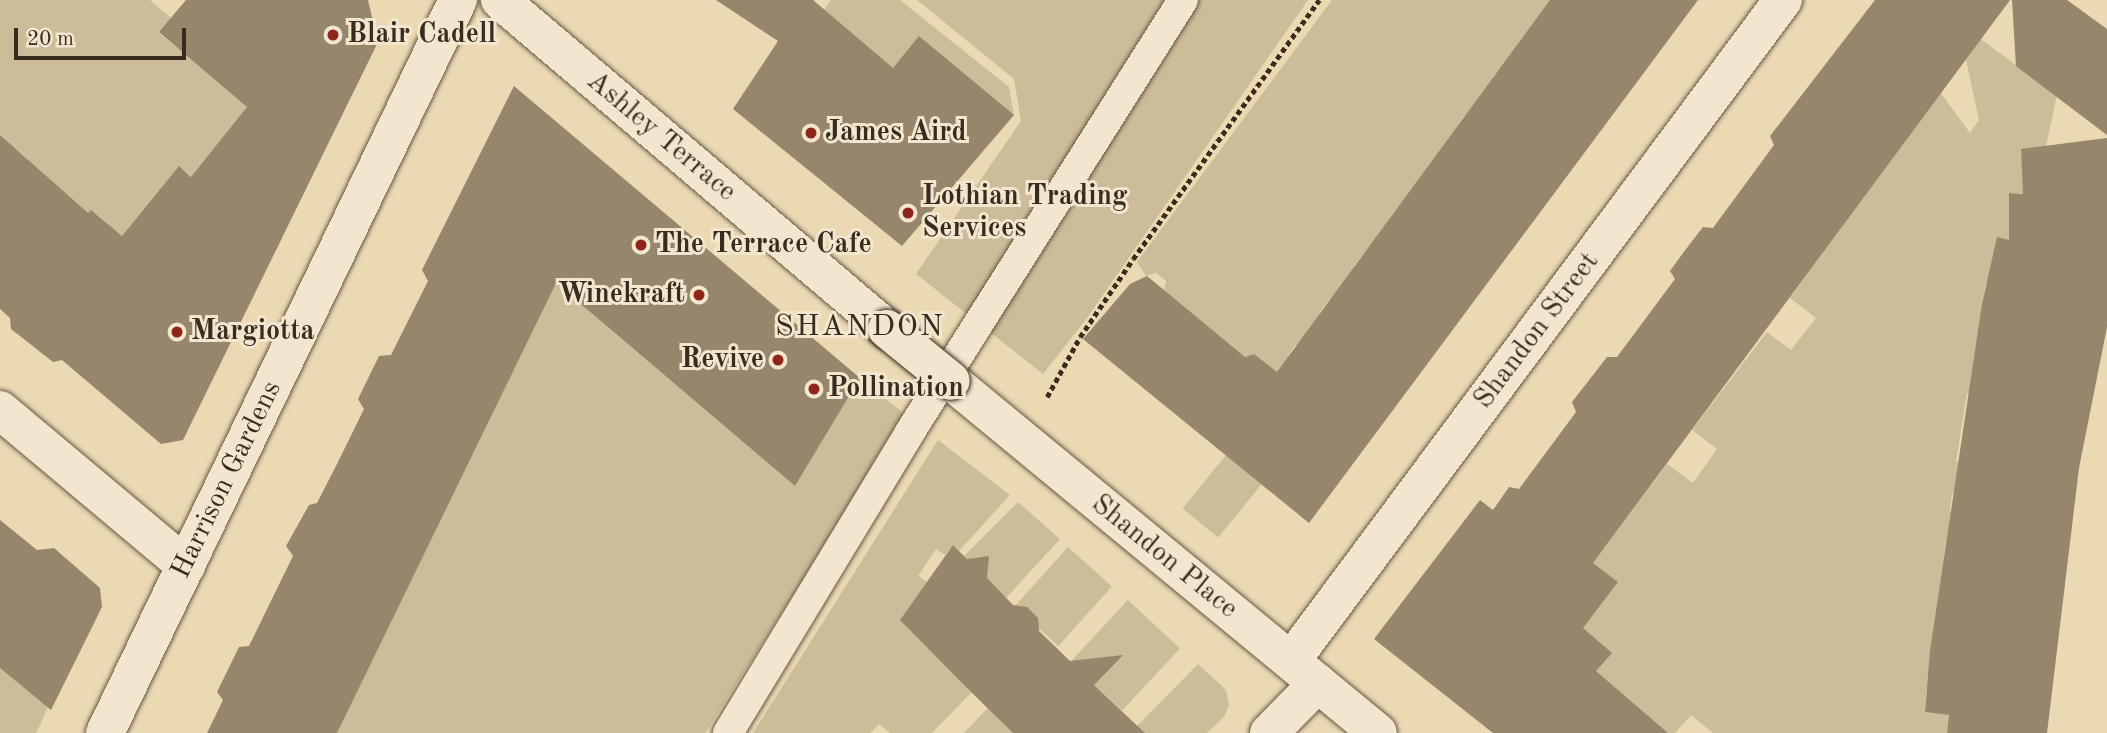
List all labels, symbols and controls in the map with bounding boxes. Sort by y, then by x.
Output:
scale bar [18,14,189,58]
place label: Blair Cadell [347,18,496,52]
marker: Blair Cadell [325,27,341,43]
text: 20 m [27,29,74,50]
street label: Ashley Terrace [579,65,743,209]
place label: James Aird [825,116,966,150]
marker: James Aird [803,125,819,141]
place label: Lothian Trading Services [922,180,1128,246]
marker: Lothian Trading Services [900,205,916,221]
place label: The Terrace Cafe [655,228,872,262]
marker: The Terrace Cafe [633,237,649,253]
street label: Shandon Street [1467,246,1607,416]
place label: Winekraft [558,278,685,312]
marker: Winekraft [691,287,707,303]
district label: SHANDON [776,309,944,345]
place label: Margiotta [191,315,315,349]
marker: Margiotta [169,324,185,340]
place label: Revive [681,343,764,377]
marker: Revive [770,352,786,368]
place label: Pollination [828,372,964,406]
street label: Harrison Gardens [165,376,289,584]
marker: Pollination [806,381,822,397]
street label: Shandon Place [1084,488,1244,626]

